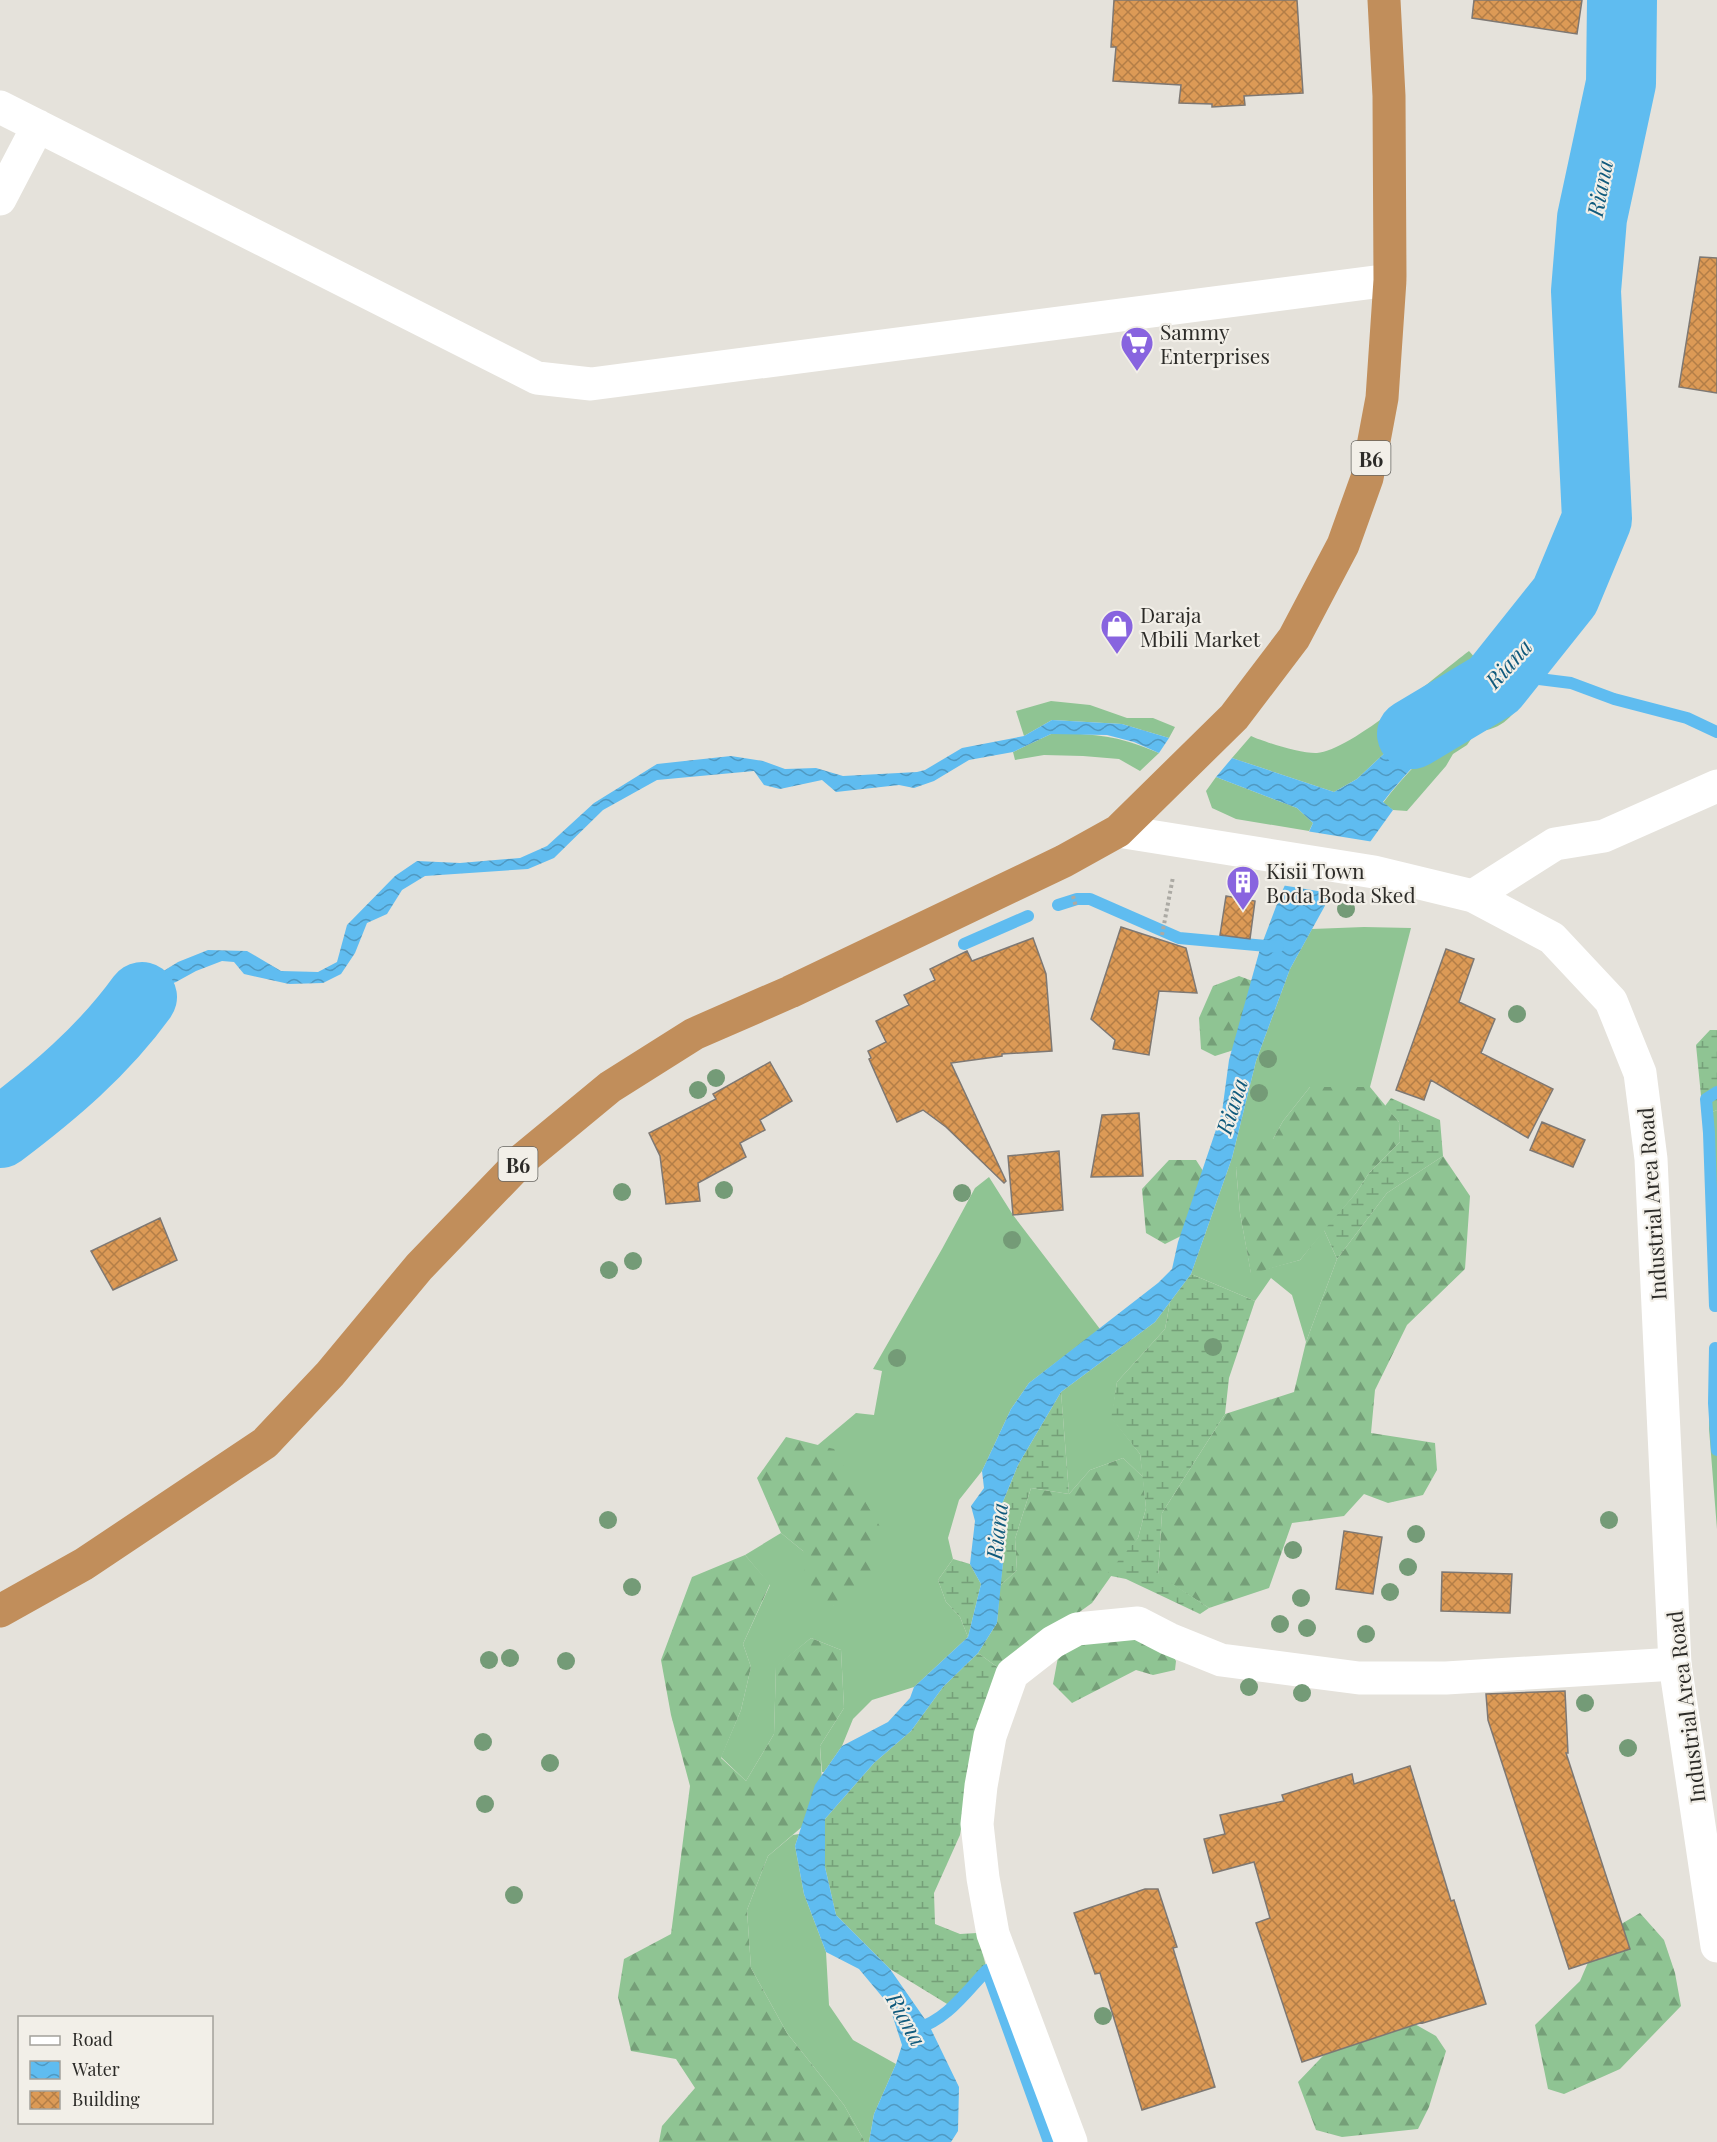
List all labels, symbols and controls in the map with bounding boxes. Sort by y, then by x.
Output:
water label: Riana [1579,157,1619,220]
place label: Sammy Enterprises [1160,317,1270,369]
supermarket icon: Sammy Enterprises [1119,325,1155,372]
road number: B6 [1352,441,1390,475]
place label: Daraja Mbili Market [1140,600,1261,652]
shop icon: Daraja Mbili Market [1099,608,1135,655]
water label: Riana [1477,632,1538,695]
place label: Kisii Town Boda Boda Sked [1266,856,1416,908]
building icon: Kisii Town Boda Boda Sked [1225,864,1261,911]
water label: Riana [1208,1074,1254,1139]
street label: Industrial Area Road [1630,1107,1672,1301]
road number: B6 [498,1147,538,1181]
water label: Riana [978,1501,1014,1562]
street label: Industrial Area Road [1659,1609,1711,1805]
water label: Riana [880,1986,934,2051]
legend [18,2016,213,2124]
text: Road [72,2027,113,2051]
text: Water [71,2057,120,2081]
text: Building [72,2087,140,2111]

